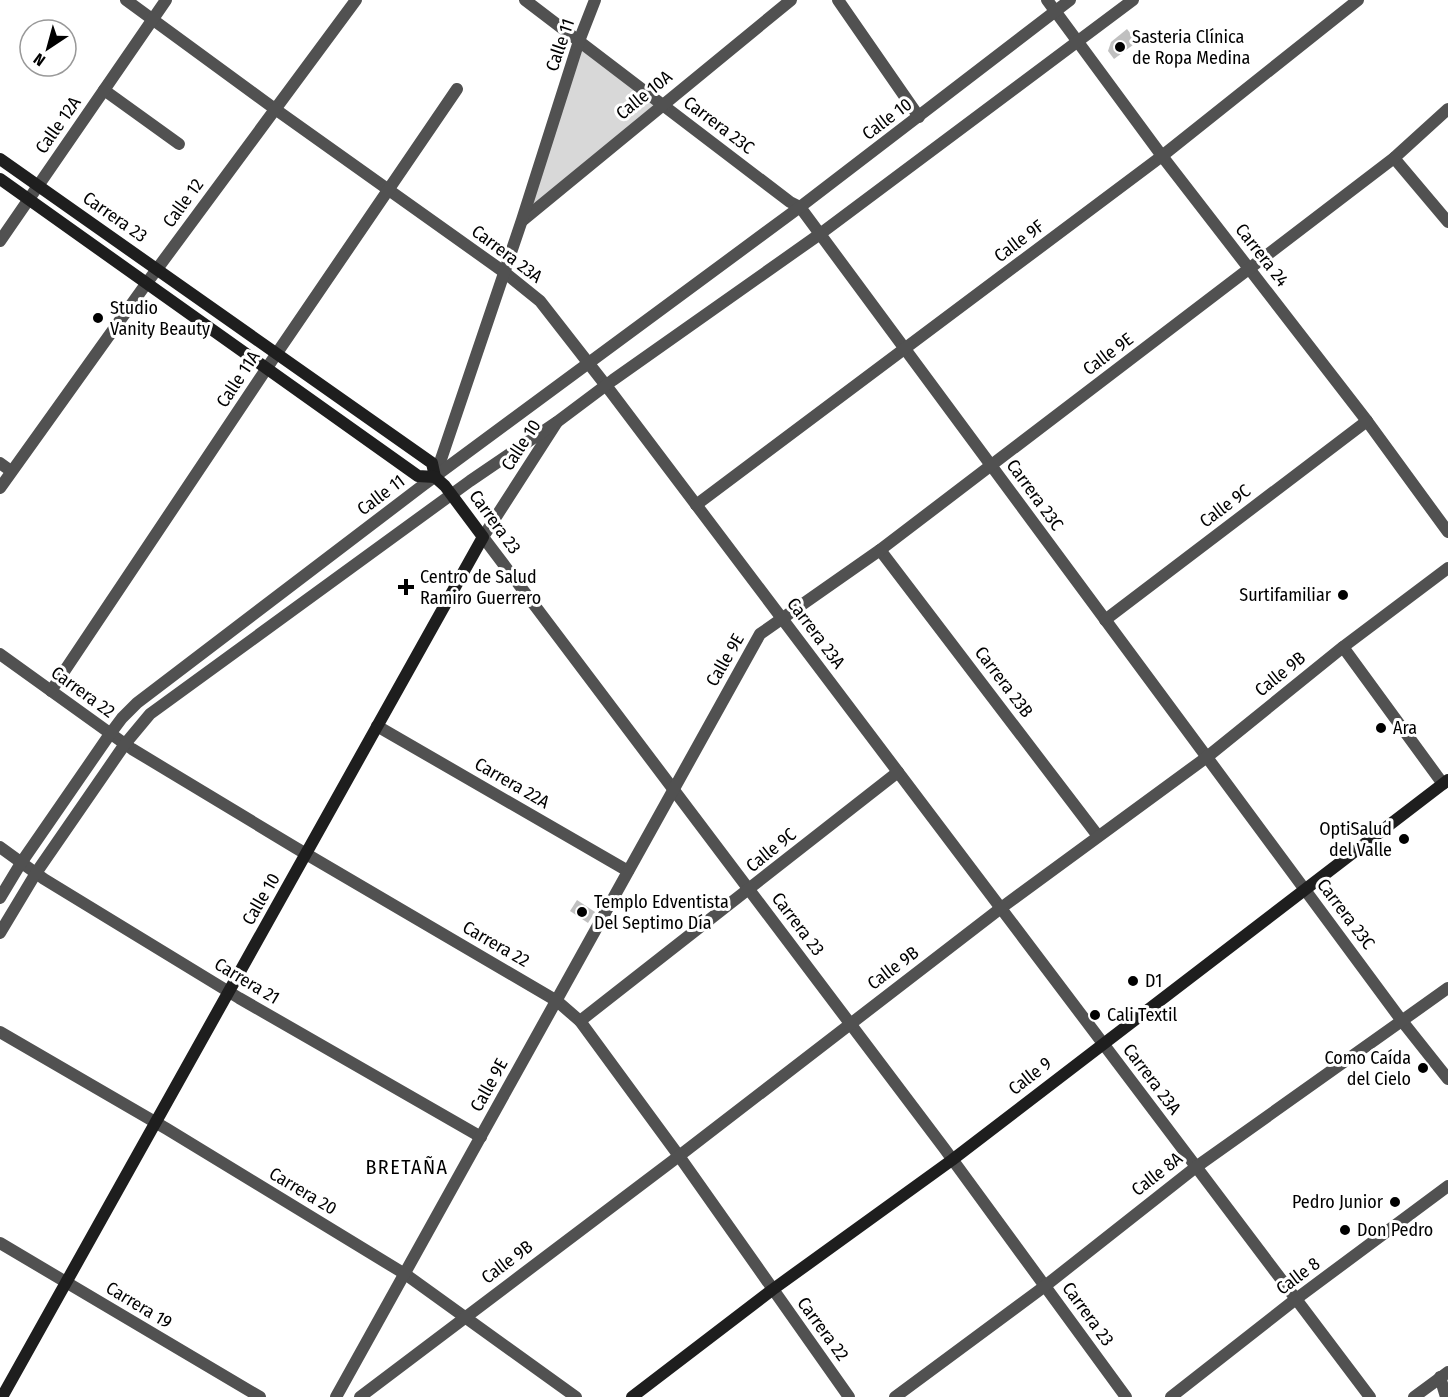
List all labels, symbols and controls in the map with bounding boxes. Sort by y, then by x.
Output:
street label: Calle 11 [541,16,579,74]
north arrow [18,18,78,78]
place label: Sasteria Clínica de Ropa Medina [1132,26,1251,69]
marker: Sasteria Clínica de Ropa Medina [1113,40,1127,54]
text: N [30,49,49,70]
street label: Calle 10A [611,65,677,124]
street label: Carrera 23C [679,91,759,159]
street label: Calle 12A [30,92,86,158]
street label: Calle 10 [858,93,916,145]
street label: Calle 12 [158,174,208,232]
street label: Carrera 23 [79,187,151,247]
street label: Calle 9F [990,215,1048,267]
street label: Carrera 24 [1231,219,1294,291]
street label: Carrera 23A [467,220,547,288]
place label: Studio Vanity Beauty [110,297,210,340]
marker: Studio Vanity Beauty [91,311,105,325]
street label: Calle 9E [1078,328,1138,380]
street label: Calle 11A [212,346,265,412]
street label: Calle 10 [496,415,546,475]
street label: Carrera 23C [1002,455,1068,535]
street label: Calle 11 [353,470,409,520]
street label: Calle 9C [1195,480,1255,532]
street label: Carrera 23 [464,486,526,558]
place label: Centro de Salud Ramiro Guerrero [420,566,541,609]
marker: Centro de Salud Ramiro Guerrero [397,578,415,596]
place label: Surtifamiliar [1239,584,1332,606]
marker: Surtifamiliar [1336,588,1350,602]
street label: Carrera 23A [782,593,850,673]
street label: Calle 9E [701,630,749,690]
street label: Carrera 23B [970,642,1038,722]
street label: Calle 9B [1250,647,1310,701]
street label: Carrera 22 [47,662,119,723]
place label: Ara [1393,717,1417,739]
marker: Ara [1374,721,1388,735]
street label: Carrera 22A [471,753,554,814]
place label: OptiSalud del Valle [1319,818,1392,861]
street label: Calle 9C [742,823,800,877]
marker: OptiSalud del Valle [1397,832,1411,846]
street label: Calle 10 [237,869,285,929]
street label: Carrera 23C [1312,874,1380,954]
street label: Carrera 23 [767,888,829,960]
place label: Templo Edventista Del Septimo Día [594,891,729,934]
marker: Templo Edventista Del Septimo Día [575,905,589,919]
street label: Carrera 22 [459,916,533,972]
street label: Calle 9B [863,941,923,994]
street label: Carrera 21 [210,953,284,1009]
place label: D1 [1145,970,1162,992]
marker: D1 [1126,974,1140,988]
place label: Cali Textil [1107,1004,1178,1026]
marker: Cali Textil [1088,1008,1102,1022]
street label: Carrera 23A [1118,1039,1186,1119]
place label: Como Caída del Cielo [1324,1047,1411,1090]
street label: Calle 9 [1004,1052,1056,1100]
street label: Calle 9E [465,1055,513,1115]
marker: Como Caída del Cielo [1416,1061,1430,1075]
street label: Calle 8A [1127,1147,1187,1201]
district label: BRETAÑA [365,1155,449,1179]
street label: Carrera 20 [265,1162,341,1220]
place label: Pedro Junior [1292,1191,1384,1213]
marker: Pedro Junior [1388,1195,1402,1209]
place label: Don Pedro [1357,1219,1433,1241]
marker: Don Pedro [1338,1223,1352,1237]
street label: Calle 9B [477,1235,537,1288]
street label: Calle 8 [1272,1252,1324,1300]
street label: Carrera 19 [102,1277,176,1333]
street label: Carrera 23 [1057,1278,1119,1350]
street label: Carrera 22 [793,1293,854,1365]

